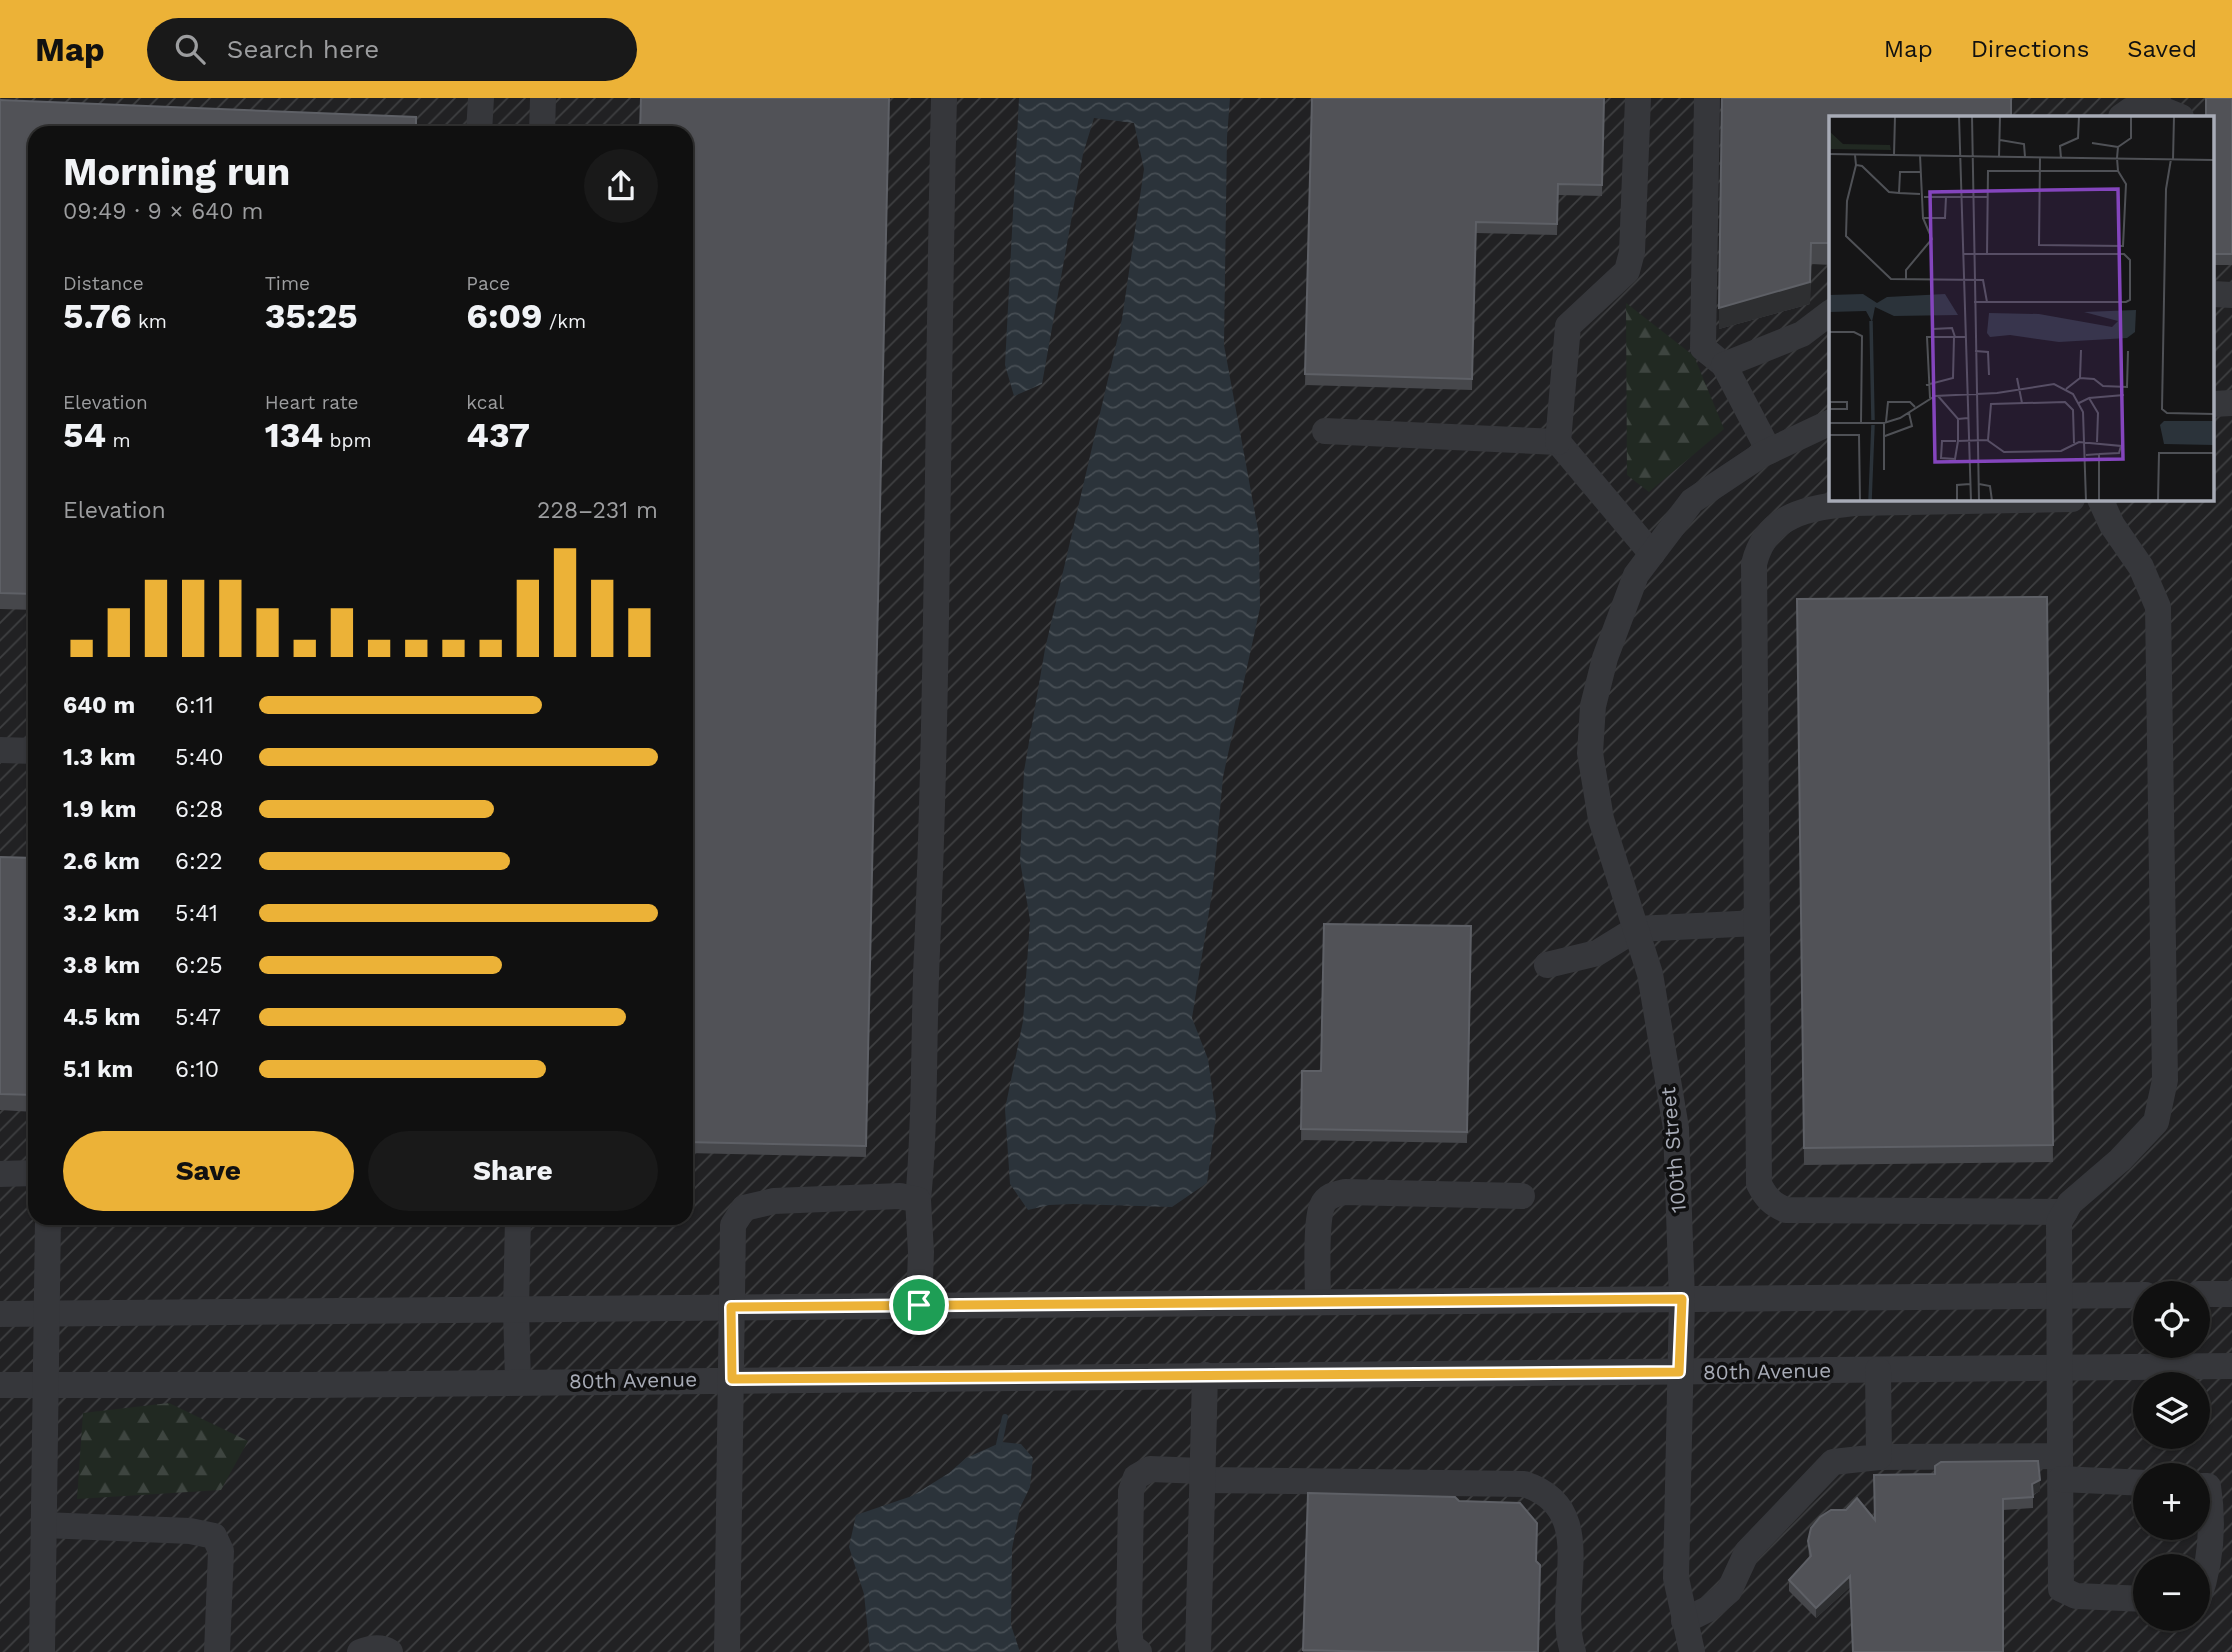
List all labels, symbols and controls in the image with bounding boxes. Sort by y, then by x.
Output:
search box [147,18,637,81]
text: Map [35,30,105,69]
icon: search [171,30,209,68]
text: Search here [227,34,379,64]
text: Map [1884,35,1933,63]
text: Directions [1971,35,2089,63]
text: Saved [2127,35,2197,63]
inset map [1829,116,2214,500]
button: share [584,149,658,223]
text: Morning run [63,150,290,194]
text: 09:49 · 9 × 640 m [63,198,263,225]
text: Distance [63,272,144,295]
text: Time [265,272,310,295]
text: Pace [466,272,510,295]
text: 5.76 [63,295,132,337]
text: 35:25 [265,295,358,337]
text: 6:09 [466,295,543,337]
text: km [132,310,167,333]
text: /km [543,310,586,333]
text: Elevation [63,391,148,414]
text: Heart rate [265,391,359,414]
text: kcal [466,391,504,414]
text: 54 [63,414,106,456]
text: 134 [265,414,323,456]
text: 437 [466,414,530,456]
text: m [106,429,131,452]
text: bpm [323,429,372,452]
text: Elevation [63,497,166,524]
text: 228–231 m [537,497,658,524]
text: 640 m [63,692,135,719]
text: 6:11 [175,692,214,719]
text: 1.3 km [63,744,136,771]
text: 5:40 [175,744,224,771]
text: 1.9 km [63,796,136,823]
text: 6:28 [175,796,223,823]
text: 2.6 km [63,848,140,875]
text: 6:22 [175,848,223,875]
text: 3.2 km [63,900,140,927]
text: 5:41 [175,900,218,927]
text: 3.8 km [63,952,140,979]
text: 6:25 [175,952,223,979]
text: 4.5 km [63,1004,140,1031]
text: 5:47 [175,1004,221,1031]
text: 5.1 km [63,1056,133,1083]
text: 6:10 [175,1056,219,1083]
street label: 100th Street [1655,1086,1691,1214]
button: Save [63,1131,354,1211]
button: Share [368,1131,658,1211]
pin [889,1275,949,1335]
map controls [2133,1281,2210,1631]
button: locate [2133,1281,2210,1358]
icon: arrive [900,1286,938,1324]
street label: 80th Avenue [1703,1357,1831,1385]
street label: 80th Avenue [569,1366,697,1394]
button: layers [2133,1372,2210,1449]
button: + [2133,1463,2210,1540]
button: − [2133,1554,2210,1631]

